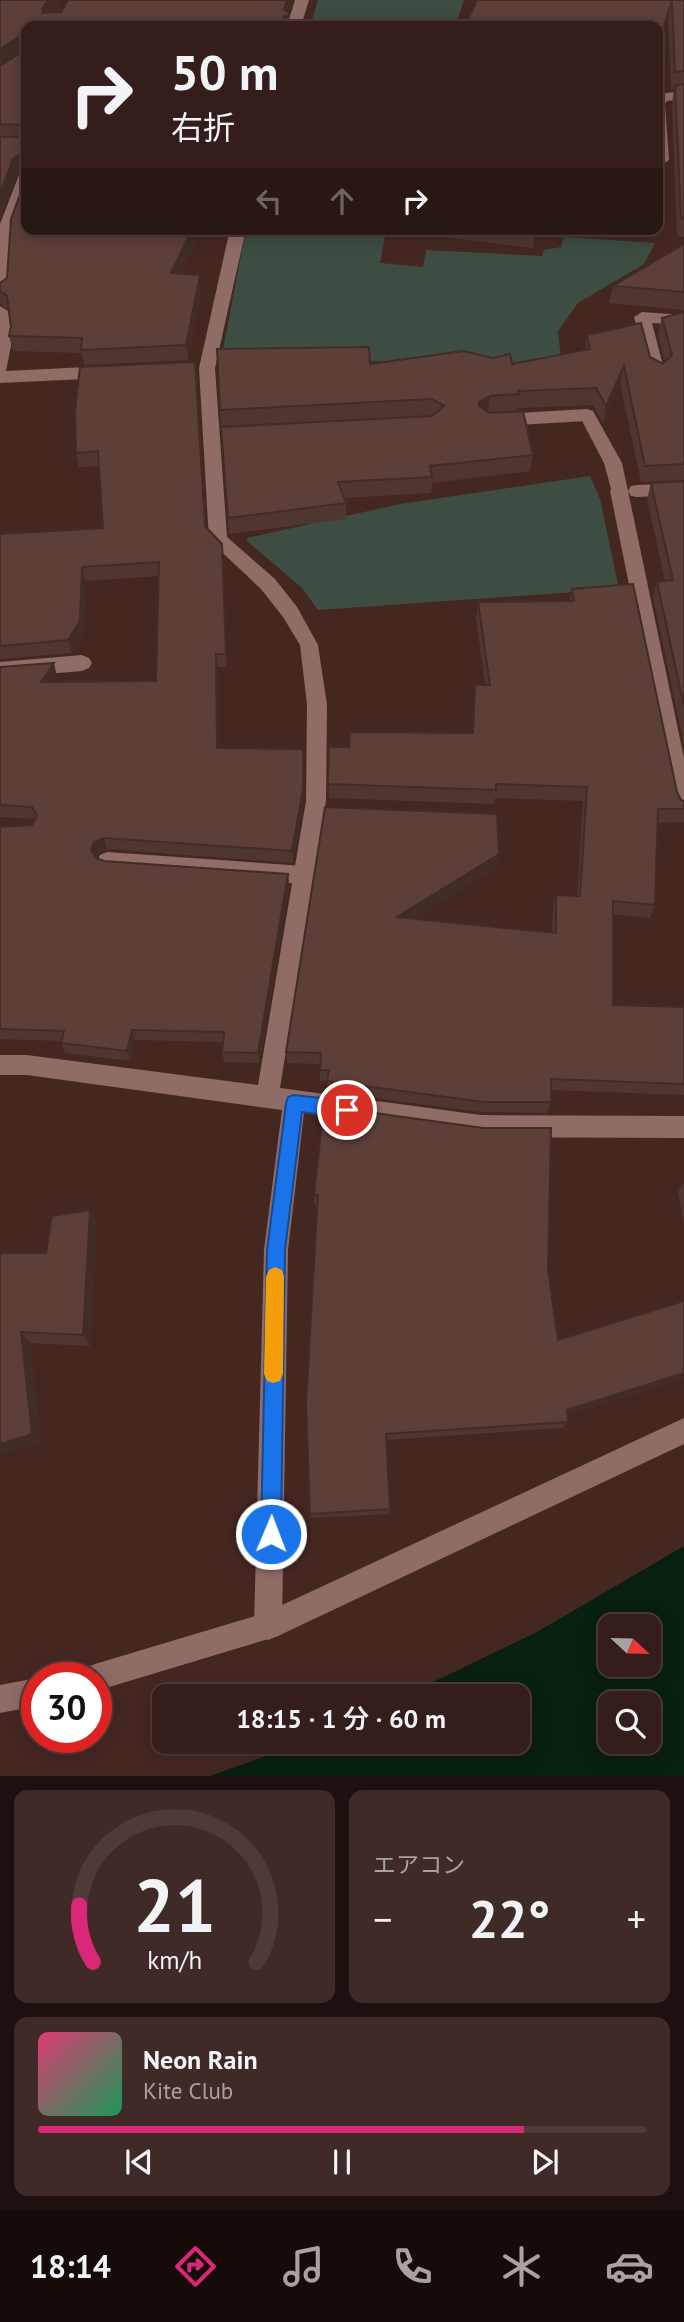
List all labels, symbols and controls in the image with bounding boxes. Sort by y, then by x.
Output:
text: 50 m [171,40,278,104]
icon: right [56,49,147,140]
text: 右折 [171,106,235,148]
icon: left [250,182,288,220]
icon: ahead [323,182,361,220]
icon: right [396,182,434,220]
pin [317,1080,377,1140]
icon: arrive [328,1091,366,1129]
position arrow [234,1497,308,1571]
north arrow [598,1614,662,1676]
map controls [598,1614,661,1754]
speed limit sign: 30 [21,1662,112,1753]
button: search [598,1691,661,1754]
text: 18:15 · 1 分 · 60 m [236,1702,446,1735]
text: エアコン [373,1850,465,1879]
text: 21 [133,1859,216,1953]
text: 22° [469,1885,550,1952]
text: − [373,1894,392,1943]
text: + [627,1894,646,1943]
text: km/h [147,1944,202,1976]
text: Neon Rain [143,2043,258,2076]
text: Kite Club [143,2076,233,2105]
icon: previous [120,2143,158,2181]
icon: pause [323,2143,361,2181]
icon: next [526,2143,564,2181]
icon: directions [171,2242,220,2291]
icon: music [279,2242,328,2291]
icon: phone [388,2242,437,2291]
icon: climate [497,2242,546,2291]
icon: car [605,2242,654,2291]
text: 18:14 [30,2245,111,2287]

